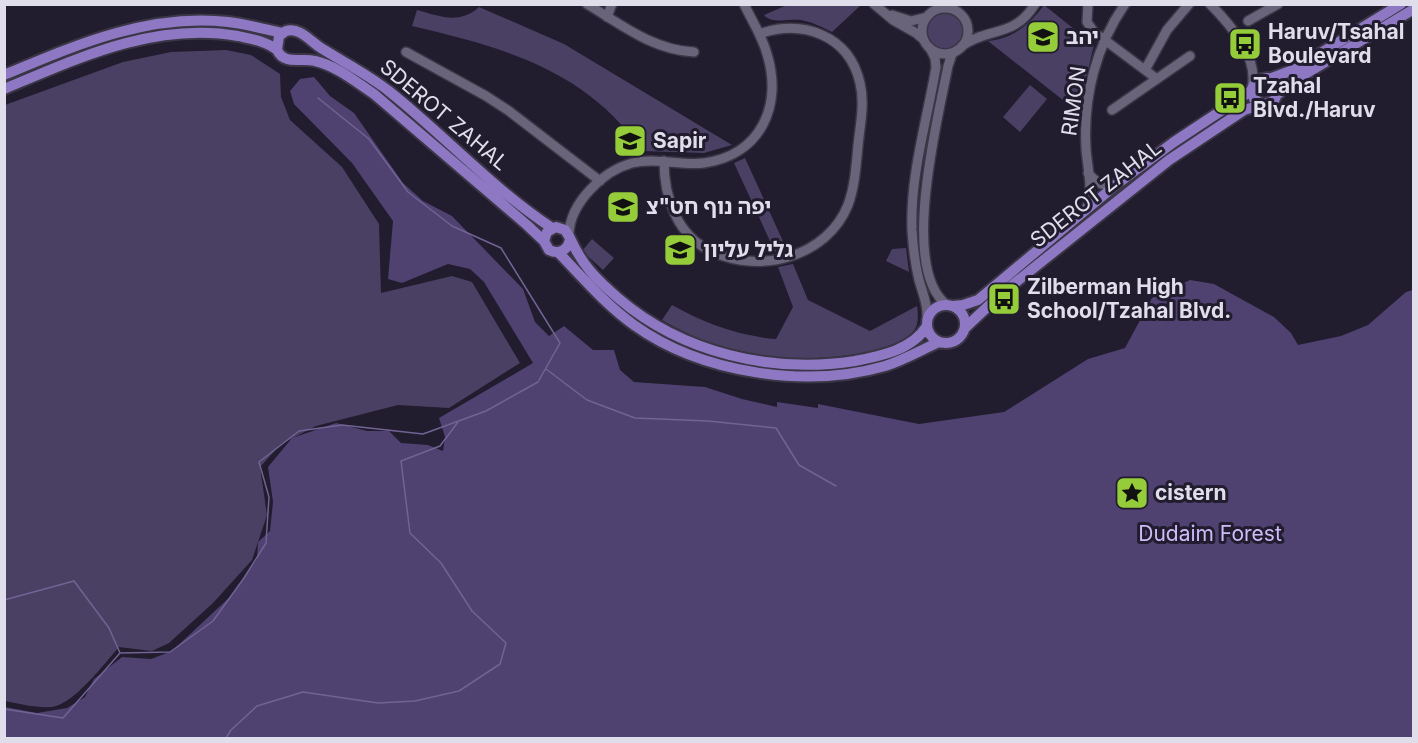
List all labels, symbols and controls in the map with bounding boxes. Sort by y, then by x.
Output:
school or university icon: יהב [1025,19,1061,55]
place label: Haruv/Tsahal Boulevard [1268,19,1404,68]
place label: יהב [1066,24,1099,49]
bus stop icon: Haruv/Tsahal Boulevard [1227,26,1263,62]
street label: SDEROT ZAHAL [375,54,513,175]
street label: RIMON [1056,65,1091,137]
place label: Tzahal Blvd./Haruv [1253,73,1376,122]
bus stop icon: Tzahal Blvd./Haruv [1212,80,1248,116]
school or university icon: Sapir [612,123,648,159]
place label: Sapir [653,128,707,153]
street label: SDEROT ZAHAL [1025,135,1166,253]
school or university icon: יפה נוף חט"צ [605,189,641,225]
place label: יפה נוף חט"צ [646,194,771,219]
school or university icon: גליל עליון [662,232,698,268]
place label: גליל עליון [703,237,793,262]
place label: Zilberman High School/Tzahal Blvd. [1027,274,1231,323]
bus stop icon: Zilberman High School/Tzahal Blvd. [986,281,1022,317]
place icon: cistern [1114,475,1150,511]
place label: cistern [1155,480,1227,505]
park label: Dudaim Forest [1138,521,1282,546]

